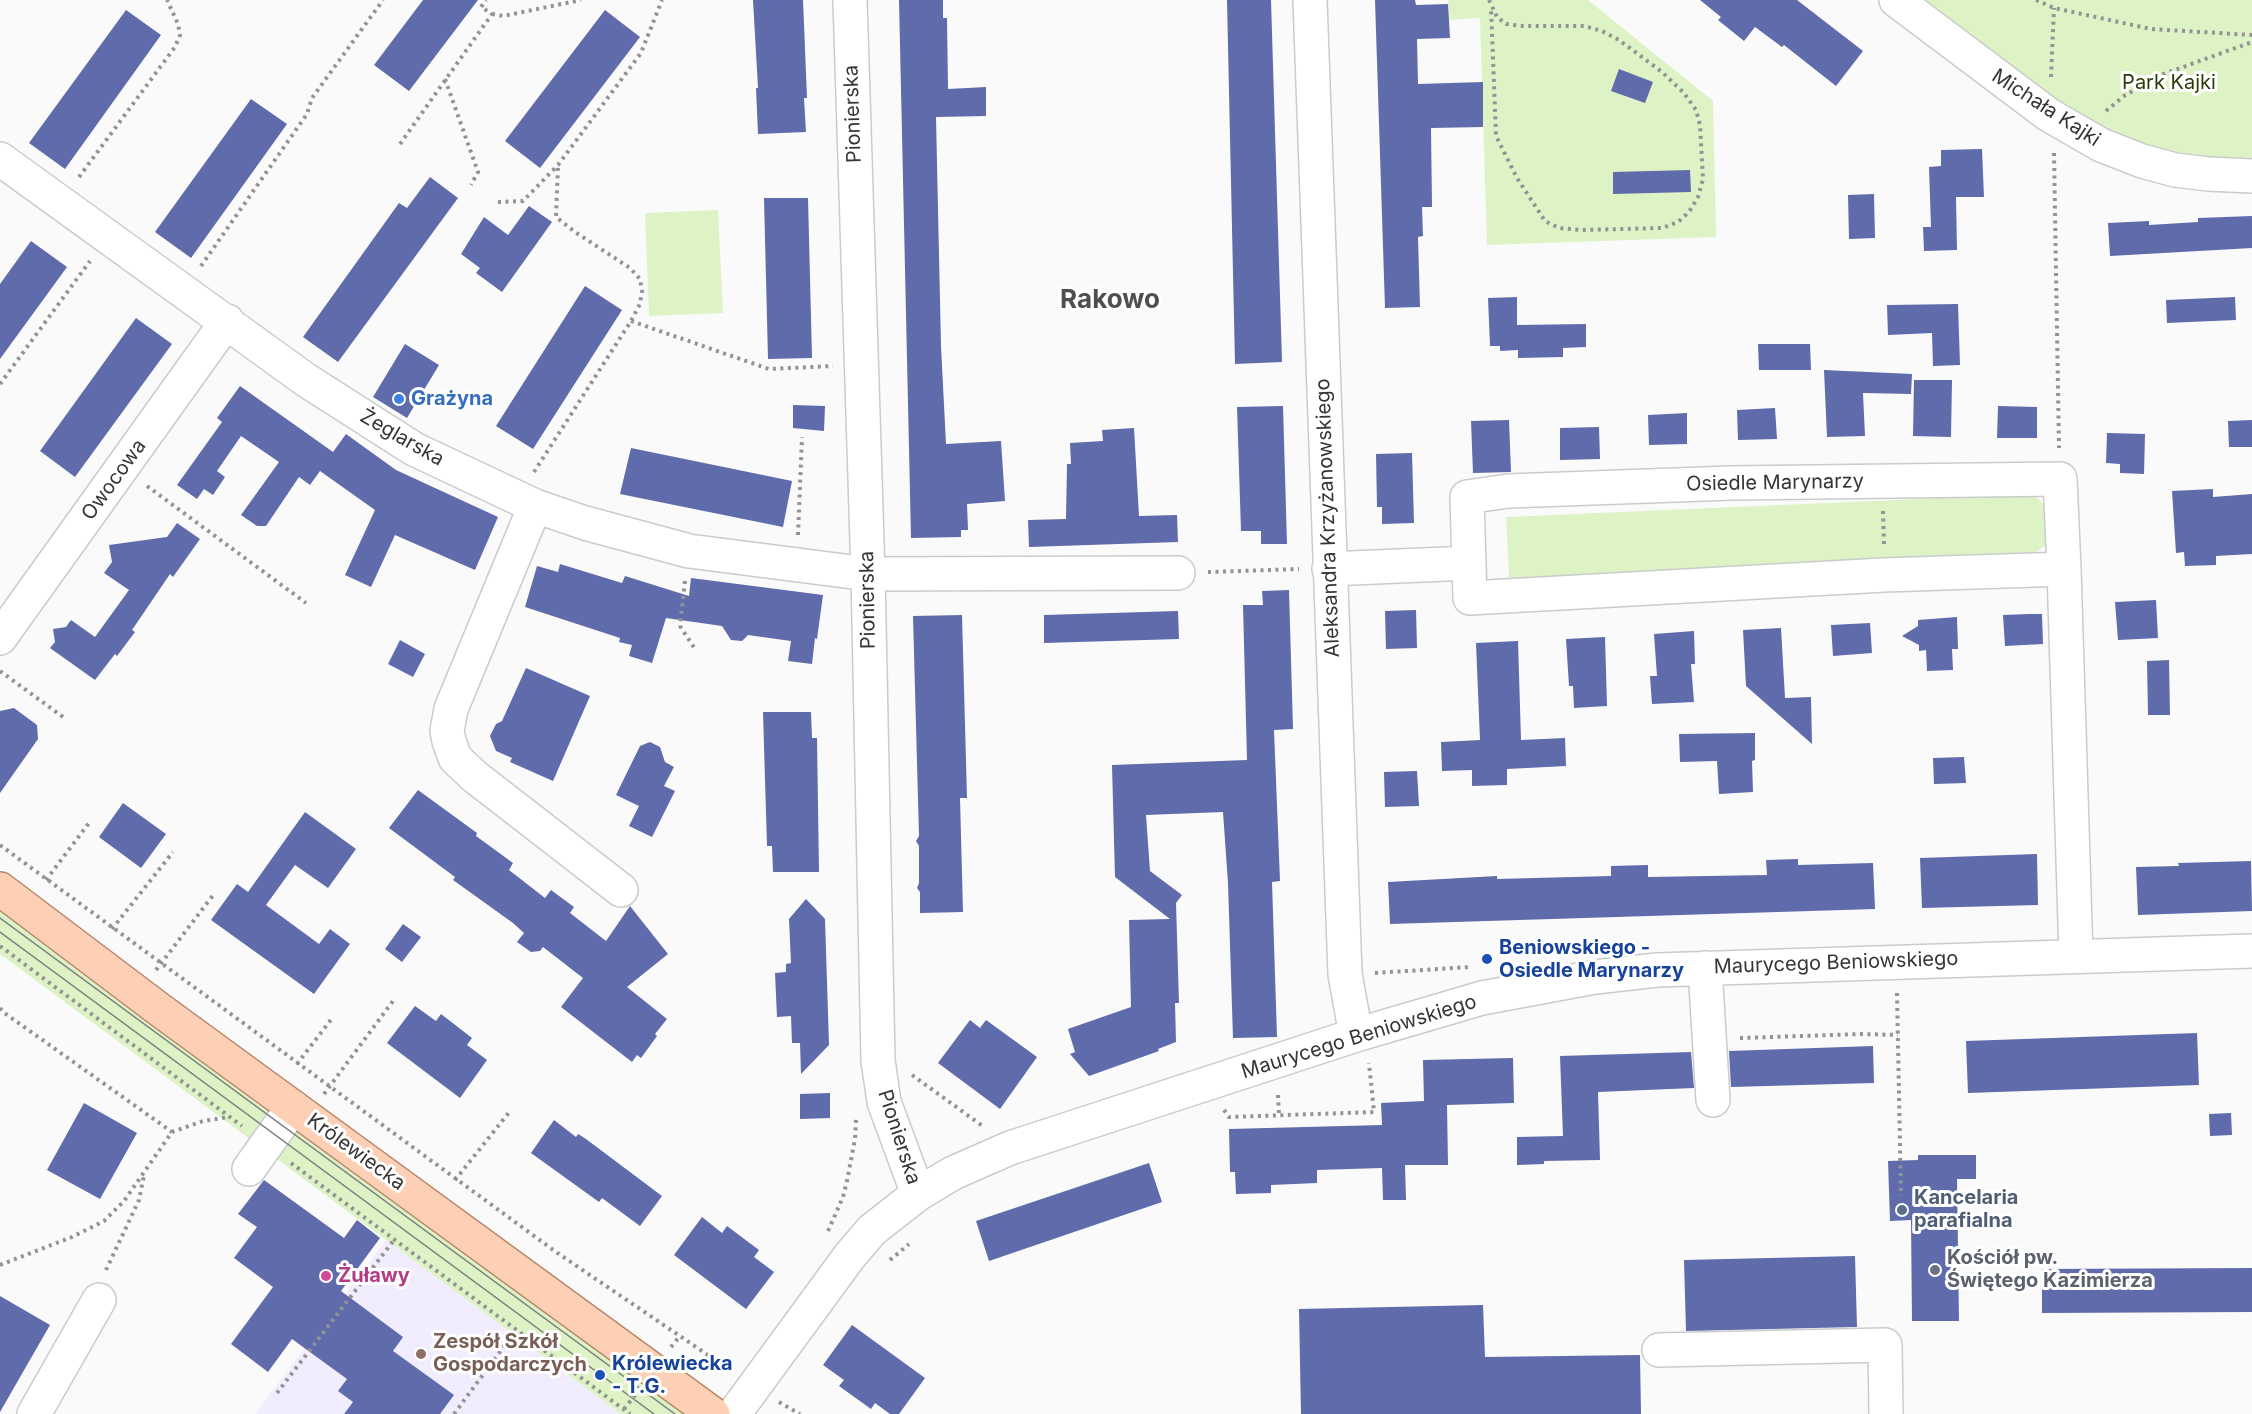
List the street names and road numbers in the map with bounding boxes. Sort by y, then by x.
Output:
street label: Pionierska [839,64,867,164]
street label: Michała Kajki [1987,64,2105,152]
street label: Aleksandra Krzyżanowskiego [1311,378,1345,658]
street label: Żeglarska [356,404,448,472]
street label: Owocowa [77,435,151,525]
street label: Osiedle Marynarzy [1686,469,1864,497]
street label: Pionierska [855,551,881,649]
street label: Maurycego Beniowskiego [1713,947,1959,979]
street label: Maurycego Beniowskiego [1239,990,1479,1084]
street label: Pionierska [872,1087,926,1187]
street label: Królewiecka [302,1108,410,1196]

